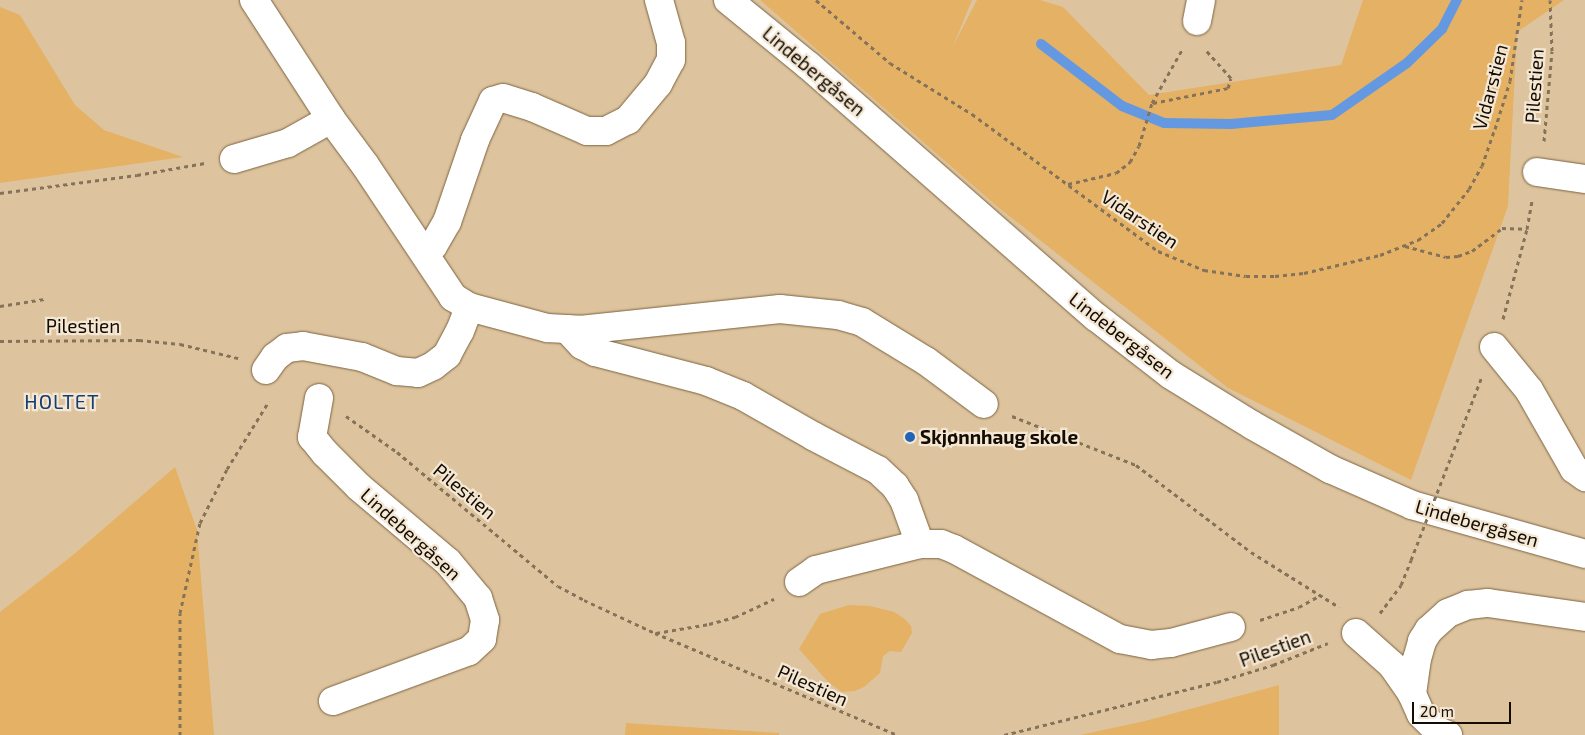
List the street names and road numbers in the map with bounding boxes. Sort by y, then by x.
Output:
street label: Lindebergåsen [758,21,870,121]
street label: Vidarstien [1468,42,1512,132]
street label: Pilestien [1520,48,1548,124]
street label: Vidarstien [1097,185,1183,253]
street label: Lindebergåsen [1065,287,1179,383]
street label: Pilestien [46,315,120,337]
street label: Pilestien [429,458,501,524]
street label: Lindebergåsen [356,483,466,585]
street label: Lindebergåsen [1413,495,1541,551]
street label: Pilestien [1236,625,1314,671]
street label: Pilestien [774,659,852,711]

